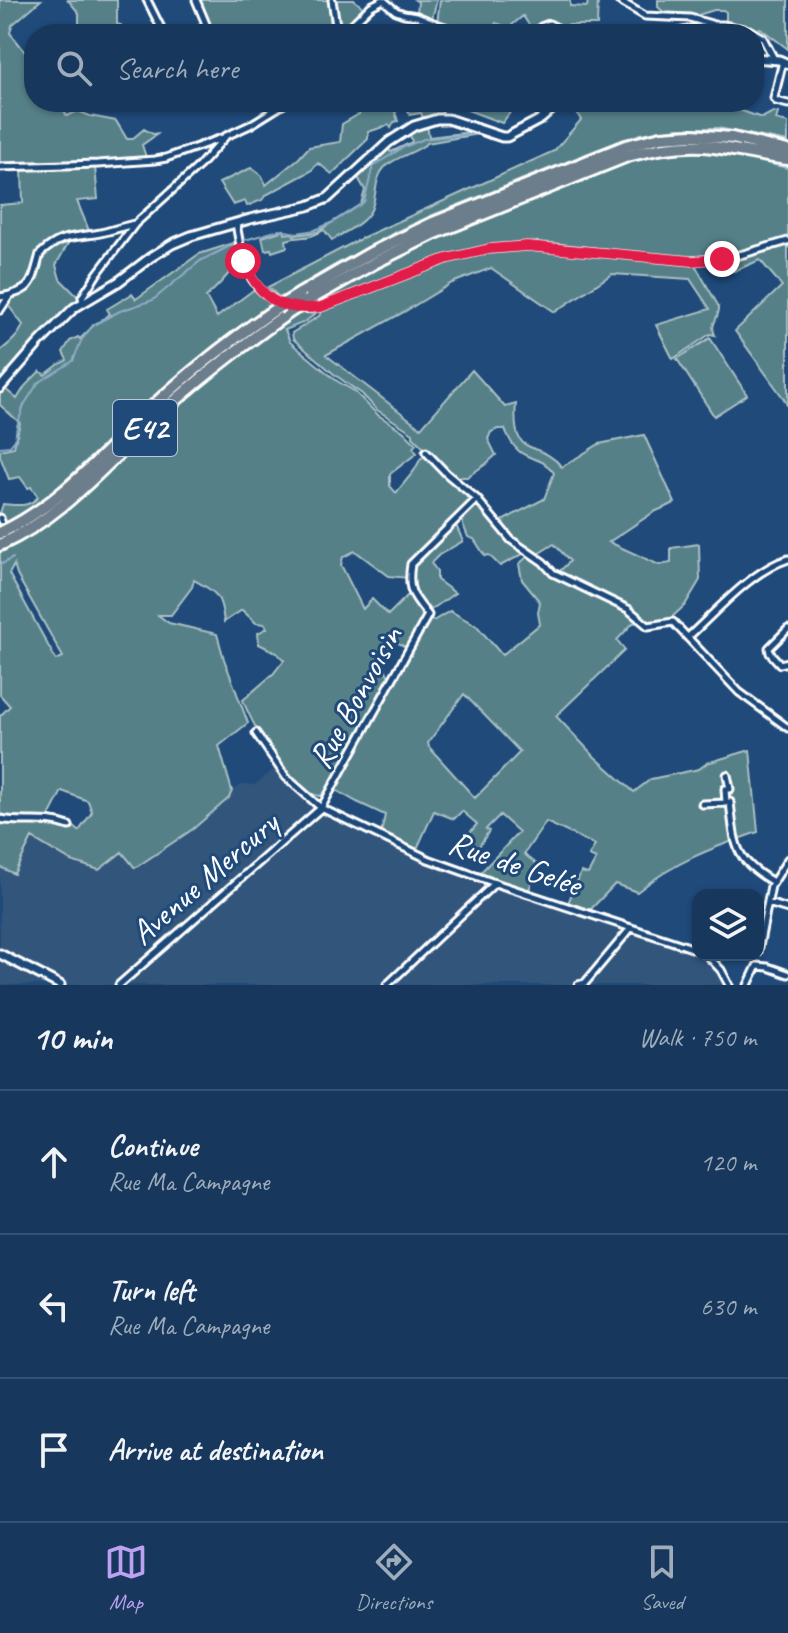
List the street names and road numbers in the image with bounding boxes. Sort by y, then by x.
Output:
road number: E42 [113,400,177,456]
street label: Rue Bonvoisin [298,617,413,776]
street label: Avenue Mercury [121,800,290,954]
street label: Rue de Gelée [443,820,590,907]

